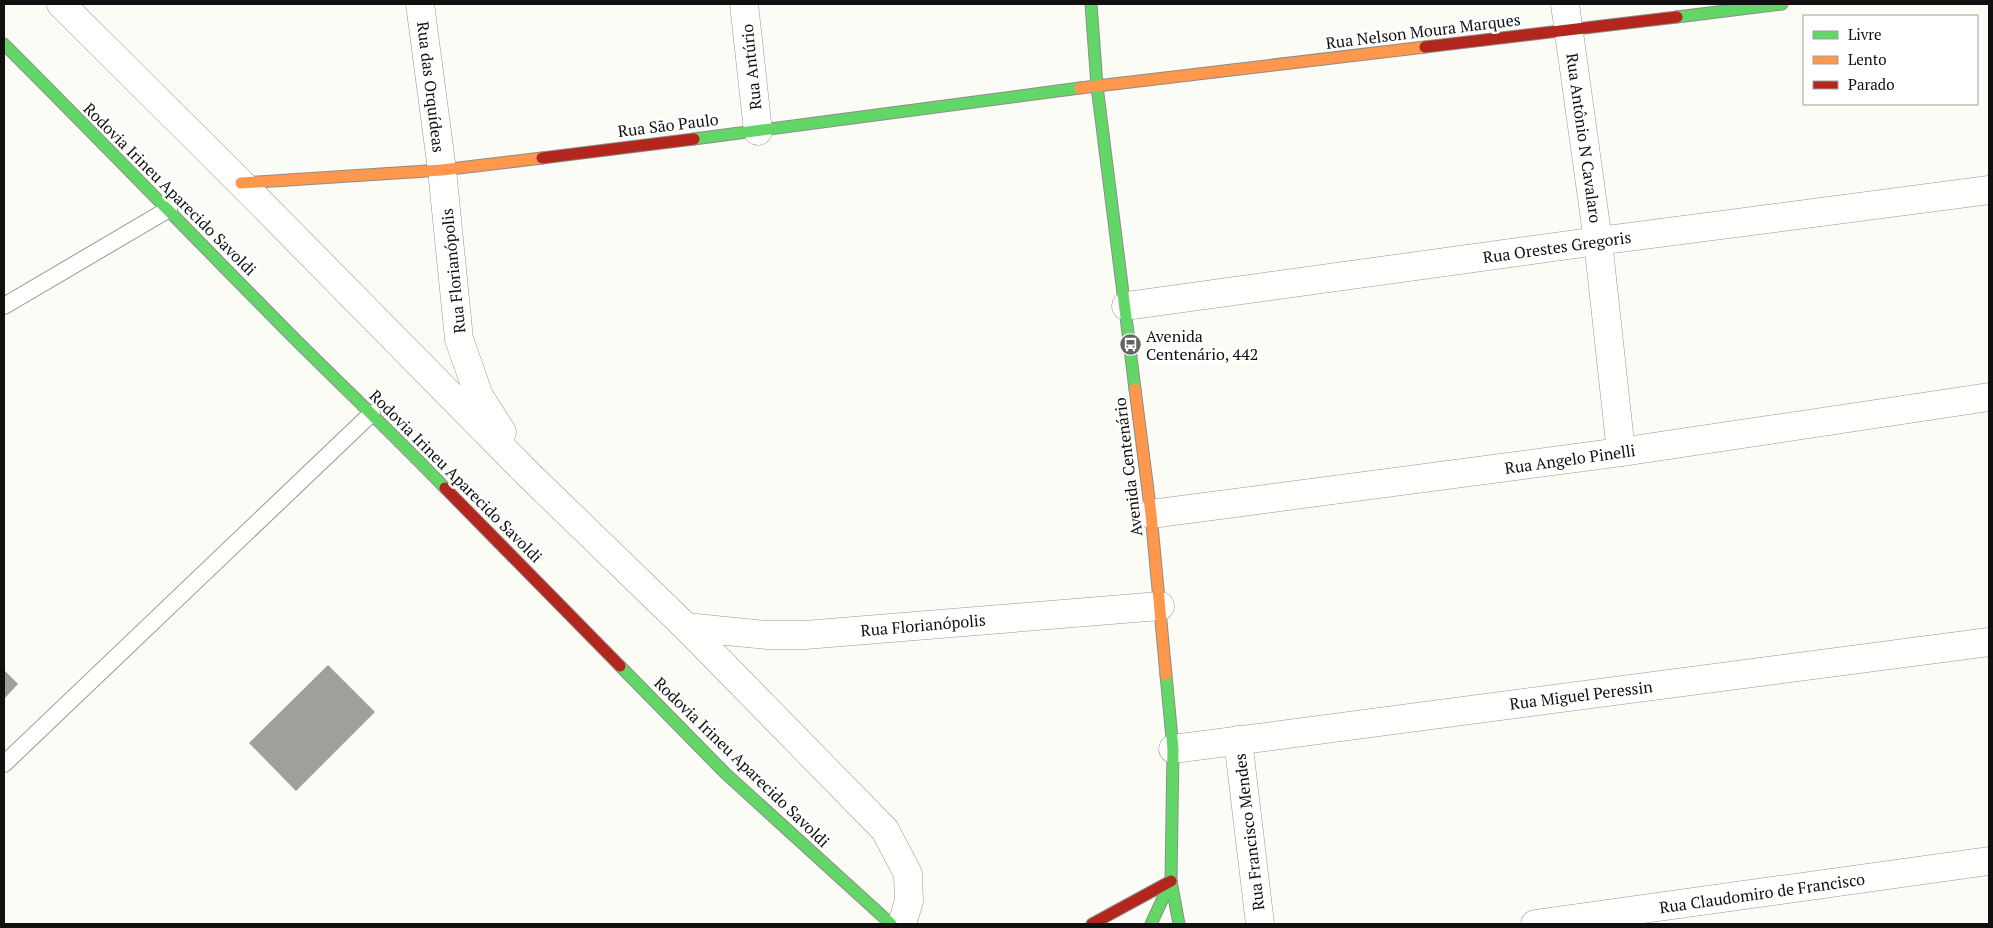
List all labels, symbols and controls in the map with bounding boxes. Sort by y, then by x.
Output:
street label: Rua Nelson Moura Marques [1324,8,1522,54]
legend [1803,15,1978,105]
street label: Rua das Orquídeas [412,20,450,154]
street label: Rua Antúrio [736,23,766,111]
text: Livre [1848,24,1882,44]
text: Lento [1848,49,1887,69]
street label: Rua Antônio N Cavalaro [1561,52,1607,225]
text: Parado [1848,74,1894,94]
street label: Rodovia Irineu Aparecido Savoldi [79,98,261,280]
street label: Rua São Paulo [616,108,720,142]
street label: Rua Florianópolis [435,207,471,335]
street label: Rua Orestes Gregoris [1481,226,1633,268]
place label: Avenida Centenário, 442 [1146,325,1258,365]
bus stop icon: Avenida Centenário, 442 [1118,333,1142,357]
street label: Rodovia Irineu Aparecido Savoldi [365,385,547,567]
street label: Avenida Centenário [1109,396,1147,538]
street label: Rua Angelo Pinelli [1503,439,1637,479]
street label: Rua Florianópolis [859,609,987,641]
street label: Rodovia Irineu Aparecido Savoldi [649,672,835,852]
street label: Rua Miguel Peressin [1508,675,1654,715]
street label: Rua Francisco Mendes [1228,752,1270,912]
street label: Rua Claudomiro de Francisco [1658,868,1866,918]

